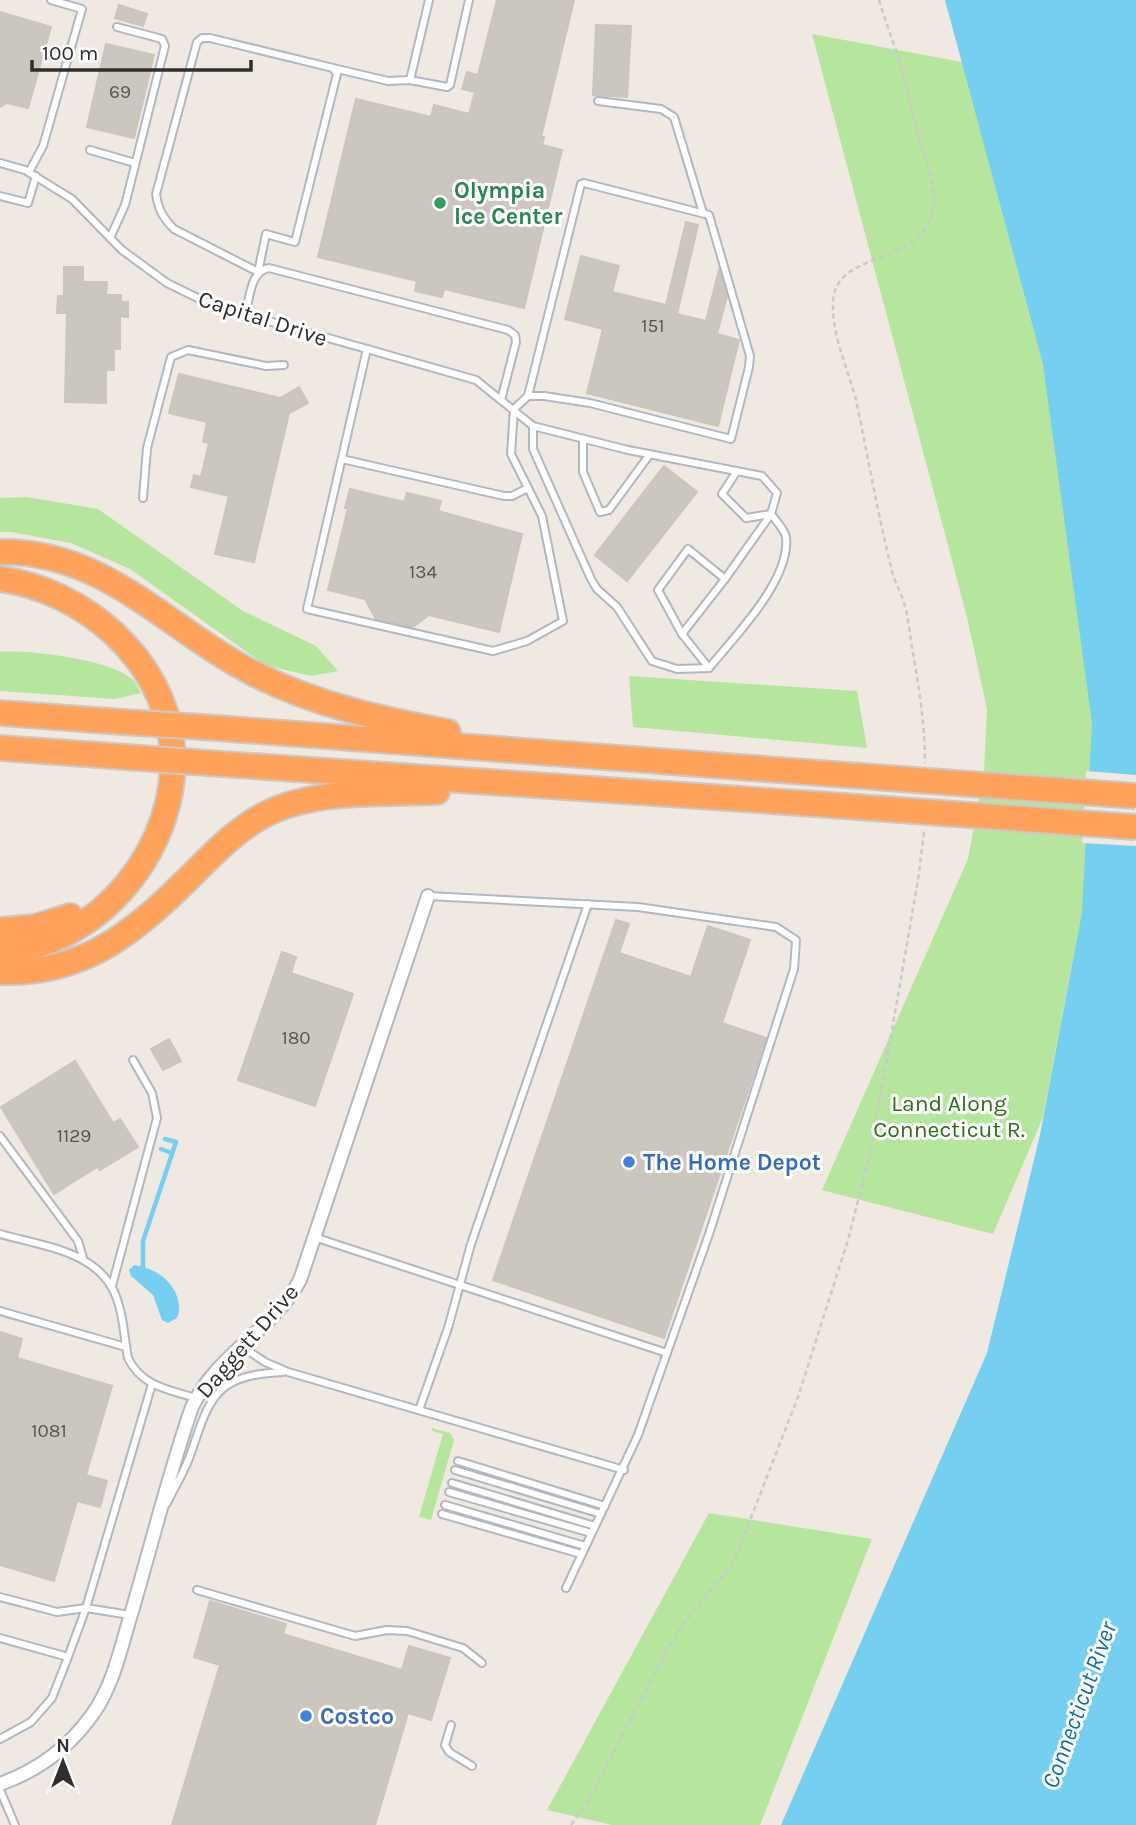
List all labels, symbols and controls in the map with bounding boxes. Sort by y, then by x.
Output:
scale bar [32,28,250,72]
text: 100 m [42,41,99,65]
house number: 69 [109,81,131,103]
place label: Olympia Ice Center [454,177,563,230]
marker: Olympia Ice Center [432,195,448,211]
street label: Capital Drive [195,285,331,352]
house number: 151 [641,315,665,337]
house number: 134 [409,561,437,583]
house number: 180 [281,1027,311,1049]
park label: Land Along Connecticut R. [873,1090,1025,1143]
house number: 1129 [57,1125,91,1147]
place label: The Home Depot [643,1149,821,1176]
marker: The Home Depot [621,1154,637,1170]
street label: Daggett Drive [191,1279,304,1404]
house number: 1081 [31,1420,67,1442]
water label: Connecticut River [1036,1617,1122,1792]
place label: Costco [320,1703,394,1730]
marker: Costco [298,1708,314,1724]
north arrow [28,1727,98,1797]
text: N [56,1735,70,1757]

